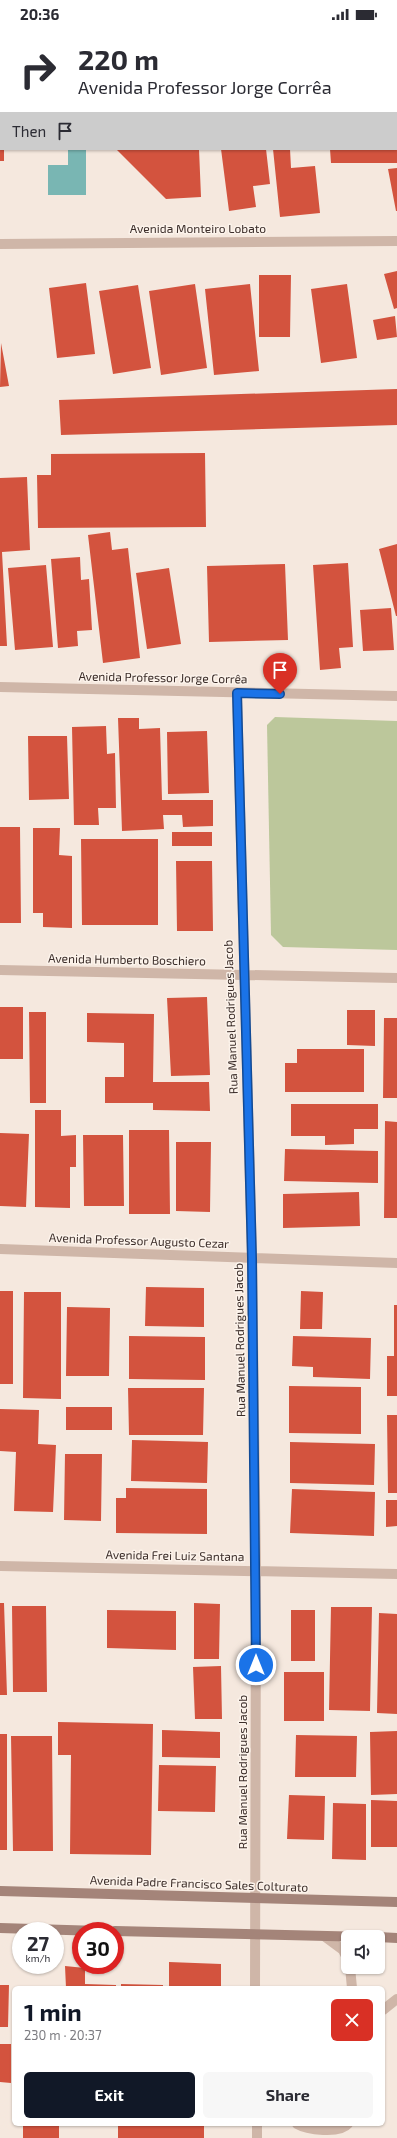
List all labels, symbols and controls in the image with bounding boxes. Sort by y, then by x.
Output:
text: 20:36 [20,5,59,23]
text: 220 m [78,42,159,76]
icon: right [12,44,64,96]
text: Avenida Professor Jorge Corrêa [78,76,332,98]
icon: arrive [54,120,76,142]
text: Then [12,122,46,140]
street label: Avenida Monteiro Lobato [130,221,266,235]
pin [263,653,297,694]
icon: arrive [269,659,291,681]
street label: Avenida Professor Jorge Corrêa [78,669,248,685]
street label: Rua Manuel Rodrigues Jacob [220,940,240,1094]
street label: Avenida Humberto Boschiero [48,951,206,967]
street label: Avenida Professor Augusto Cezar [49,1230,230,1250]
street label: Rua Manuel Rodrigues Jacob [231,1263,247,1417]
street label: Avenida Frei Luiz Santana [105,1547,245,1563]
position arrow [235,1644,277,1686]
street label: Rua Manuel Rodrigues Jacob [235,1695,249,1849]
street label: Avenida Padre Francisco Sales Colturato [90,1872,309,1894]
speed limit sign: 30 [72,1922,124,1974]
map controls [341,1930,385,1974]
button: sound [341,1930,385,1974]
text: 27 [27,1931,49,1955]
text: km/h [26,1952,50,1964]
text: 1 min [24,1997,82,2026]
button: close [331,1999,373,2041]
text: 230 m · 20:37 [24,2027,102,2043]
button: Exit [24,2072,195,2118]
button: Share [203,2072,373,2118]

